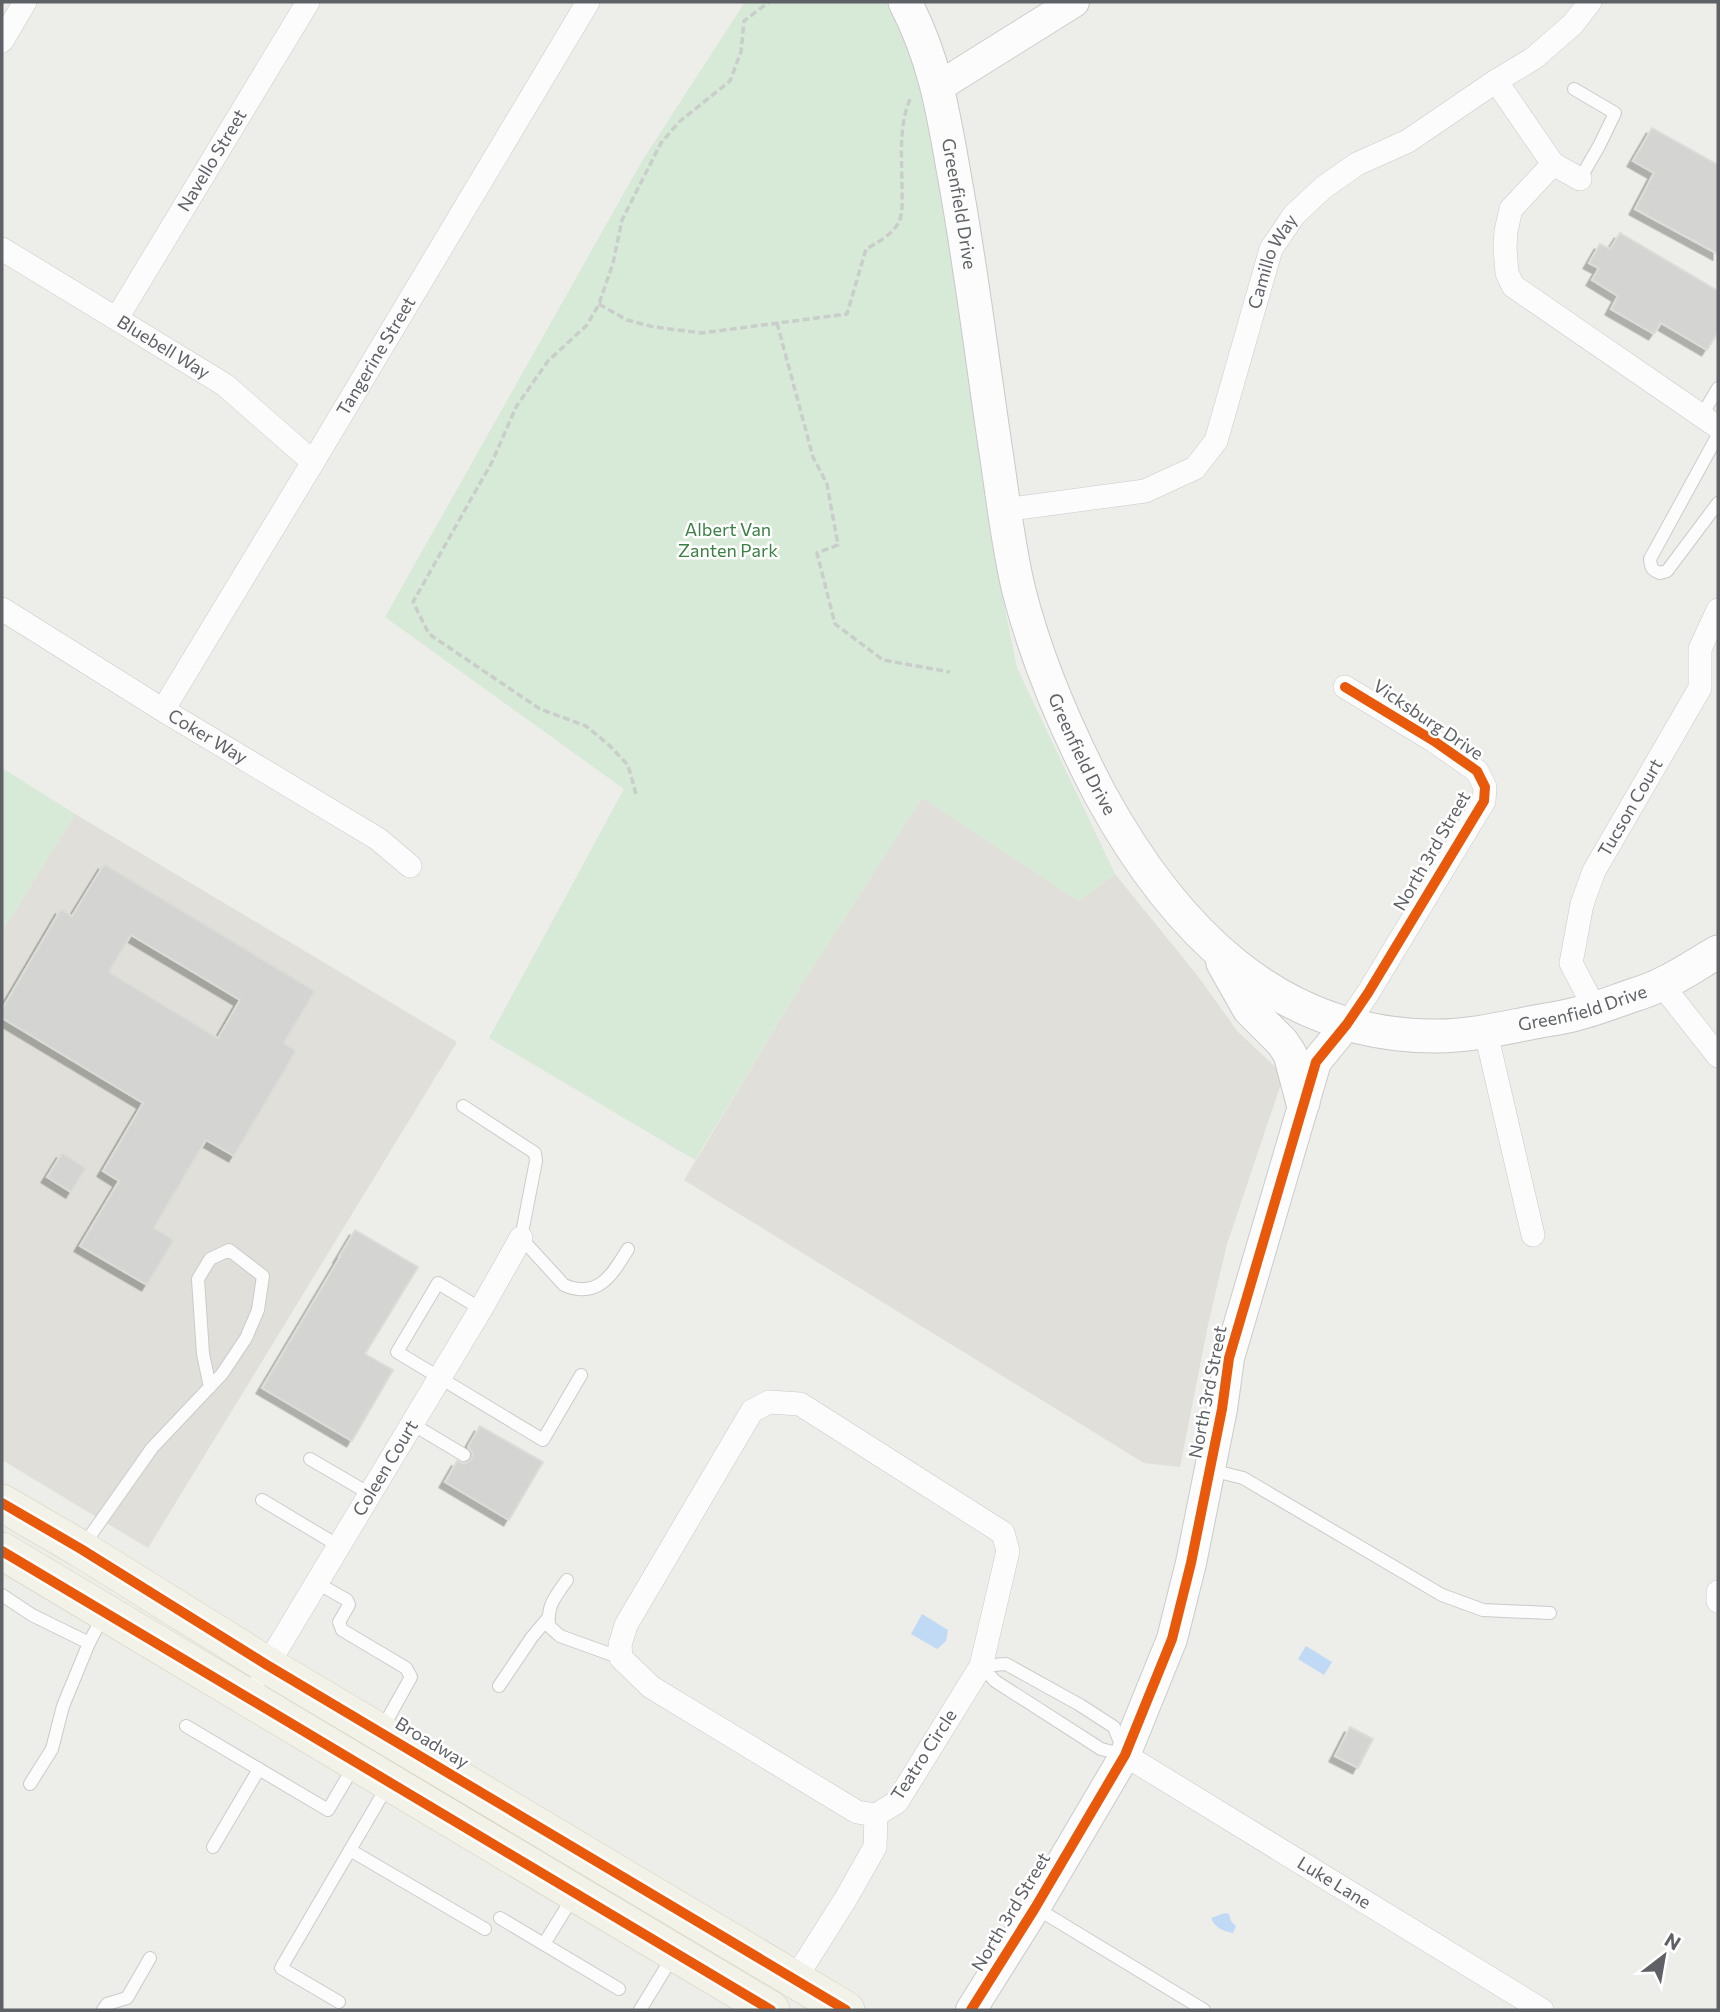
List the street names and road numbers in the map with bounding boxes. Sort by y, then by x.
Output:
street label: Navello Street [172,105,251,215]
street label: Greenfield Drive [938,136,982,271]
street label: Camillo Way [1242,210,1301,311]
street label: Tangerine Street [331,292,419,419]
street label: Bluebell Way [114,310,214,383]
street label: Vicksburg Drive [1369,674,1488,764]
street label: Greenfield Drive [1044,690,1121,819]
street label: Coker Way [164,704,252,768]
street label: Tucson Court [1593,754,1667,860]
street label: North 3rd Street [1388,787,1474,914]
street label: Greenfield Drive [1516,980,1649,1035]
street label: North 3rd Street [1183,1324,1231,1460]
street label: Coleen Court [347,1416,422,1520]
street label: Teatro Circle [886,1705,961,1804]
street label: Broadway [392,1712,473,1773]
street label: North 3rd Street [966,1848,1054,1975]
street label: Luke Lane [1294,1851,1375,1913]

